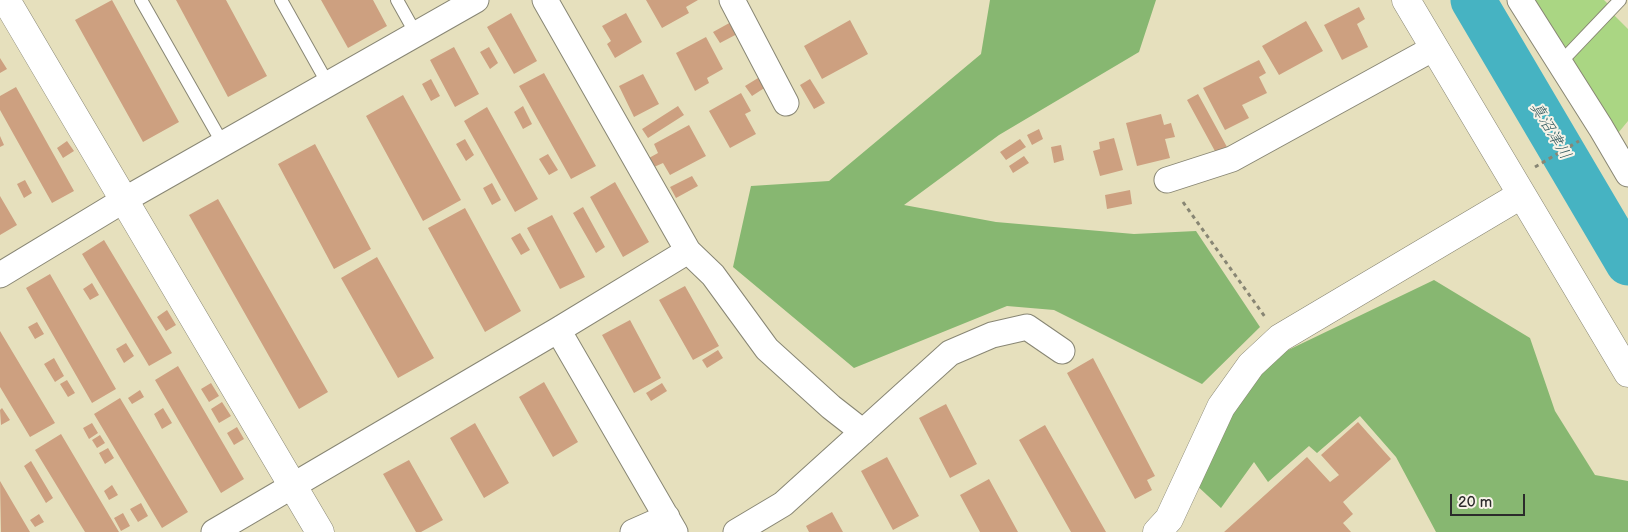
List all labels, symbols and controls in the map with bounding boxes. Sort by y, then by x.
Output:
water label: 真沼津川 [1525,99,1575,163]
scale bar [1453,484,1528,516]
text: 20 m [1458,493,1492,512]

